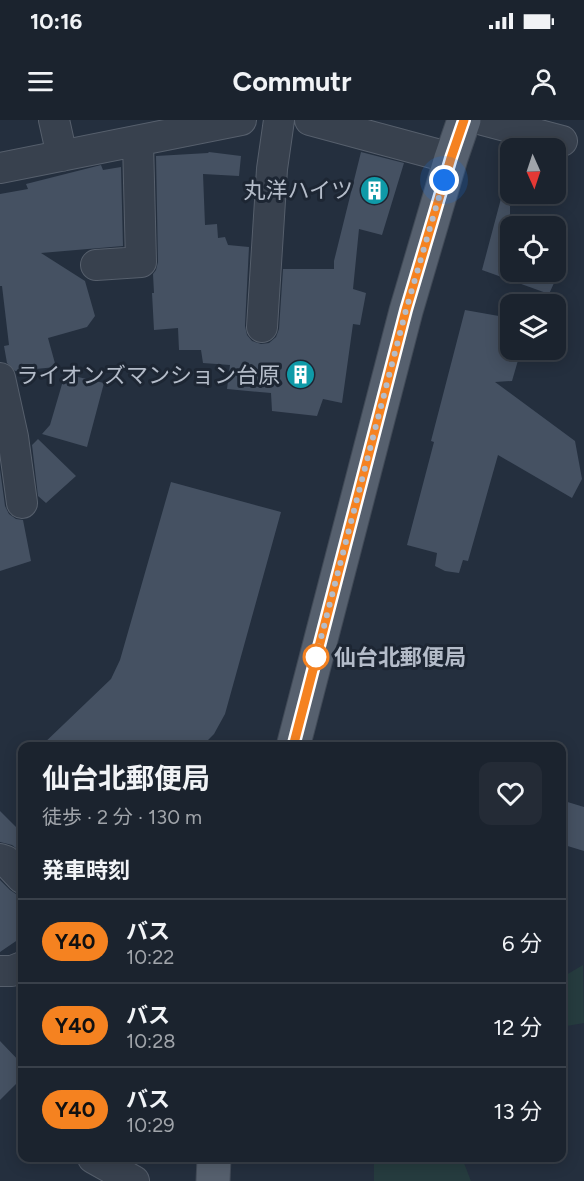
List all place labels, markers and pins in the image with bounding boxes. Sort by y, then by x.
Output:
building icon: 丸洋ハイツ [358,174,390,206]
place label: 丸洋ハイツ [243,177,353,204]
building icon: ライオンズマンション台原 [285,359,317,391]
place label: ライオンズマンション台原 [16,362,280,389]
marker: 仙台北郵便局 [303,644,329,670]
place label: 仙台北郵便局 [334,644,466,671]

